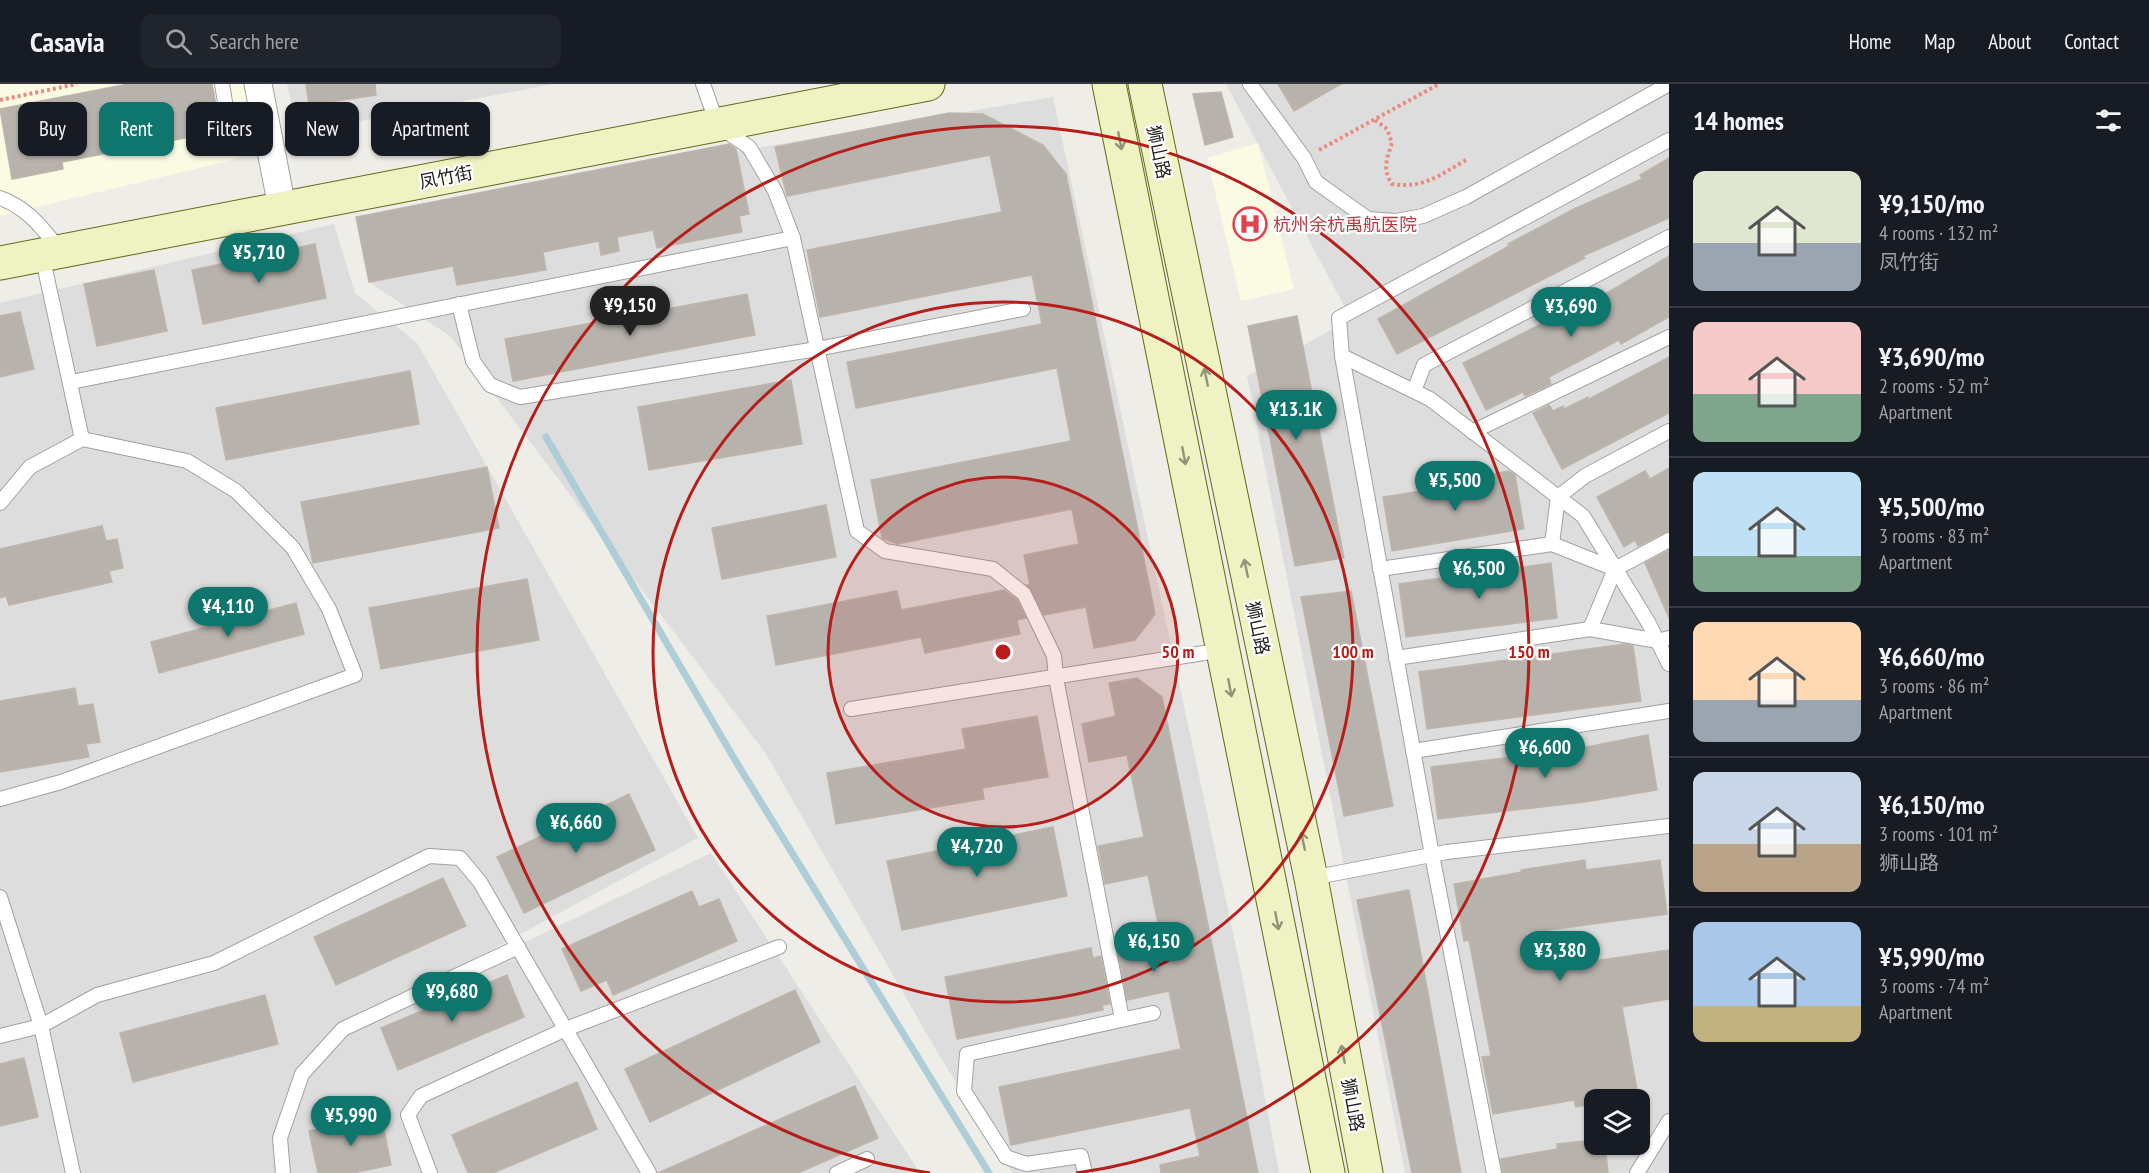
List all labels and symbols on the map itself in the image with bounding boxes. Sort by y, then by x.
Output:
street label: 狮山路 [1142,123,1176,181]
one-way arrow [1115,132,1127,151]
street label: 凤竹街 [417,161,475,193]
hospital icon: 杭州余杭禹航医院 [1232,206,1268,242]
place label: 杭州余杭禹航医院 [1273,213,1417,236]
pin: ¥5,710 [210,233,308,284]
pin: ¥9,150 [581,286,679,337]
pin: ¥3,690 [1522,287,1620,338]
one-way arrow [1200,368,1211,388]
pin: ¥13.1K [1247,390,1345,441]
one-way arrow [1179,446,1190,465]
pin: ¥5,500 [1406,461,1504,512]
pin: ¥6,500 [1430,549,1528,600]
one-way arrow [1240,559,1251,579]
pin: ¥4,110 [179,587,277,638]
street label: 狮山路 [1241,599,1275,657]
text: 50 m [1162,640,1194,663]
text: 100 m [1332,640,1374,663]
text: 150 m [1508,640,1550,663]
centre of rings [993,642,1013,662]
one-way arrow [1225,678,1236,698]
pin: ¥6,600 [1496,728,1594,779]
pin: ¥6,660 [527,803,625,854]
pin: ¥4,720 [928,827,1026,878]
one-way arrow [1297,832,1308,852]
one-way arrow [1272,910,1283,930]
pin: ¥6,150 [1105,922,1203,973]
pin: ¥3,380 [1511,931,1609,982]
pin: ¥9,680 [403,972,501,1023]
one-way arrow [1337,1044,1348,1064]
street label: 狮山路 [1337,1076,1369,1134]
pin: ¥5,990 [302,1096,400,1147]

